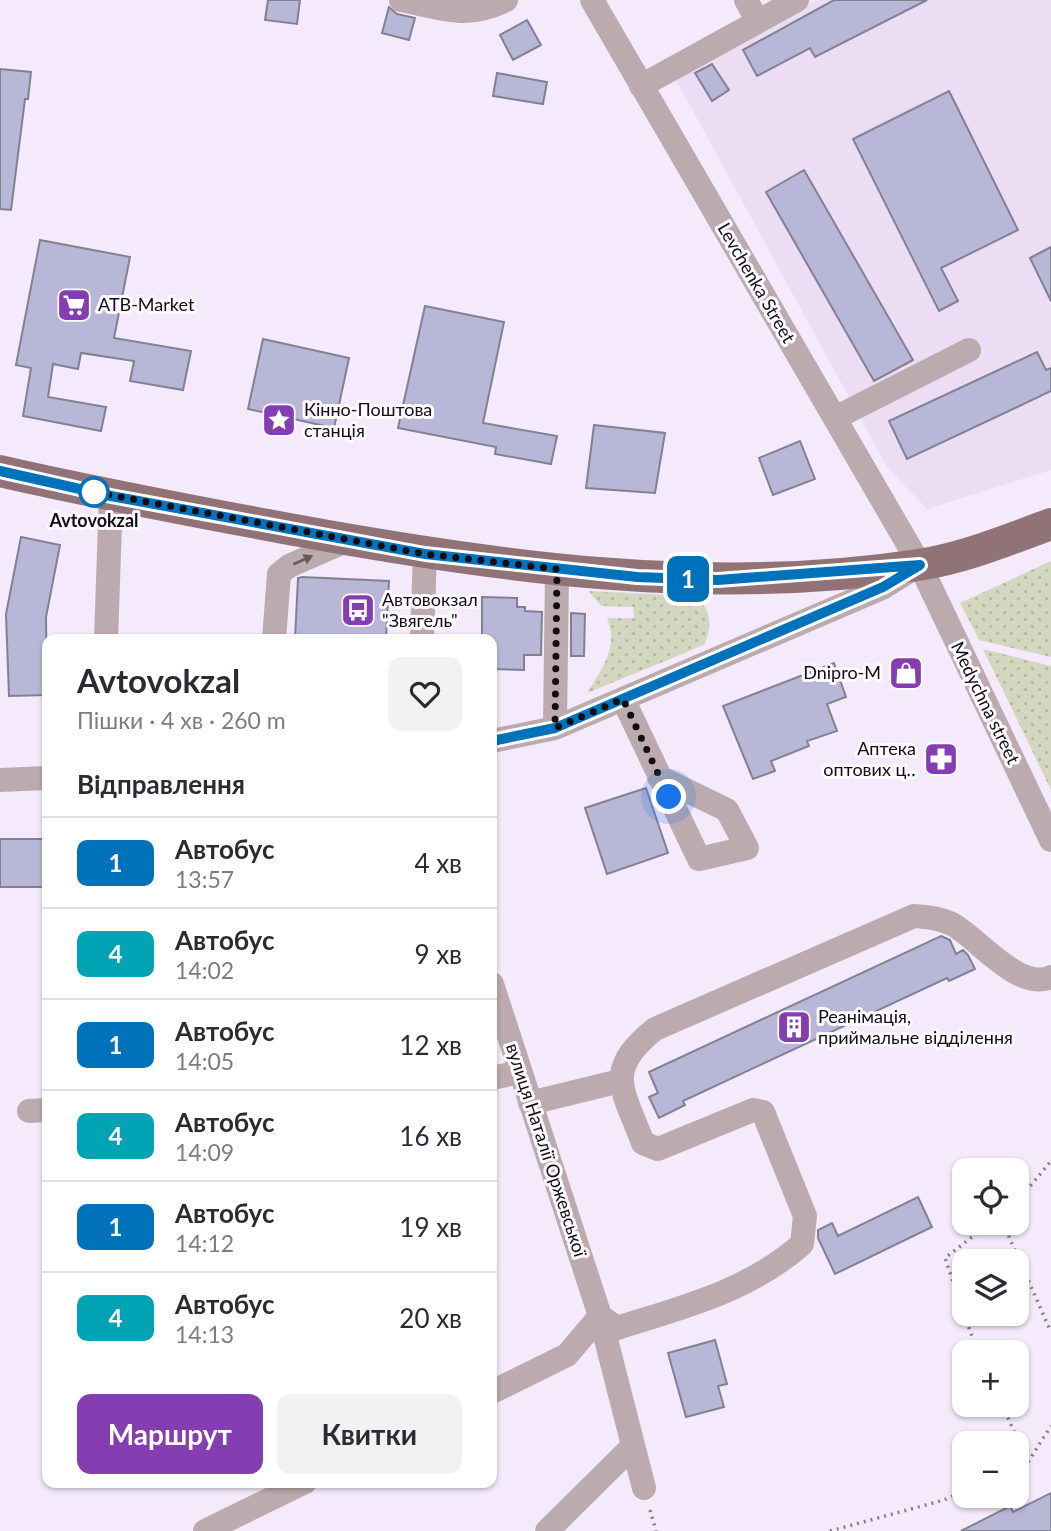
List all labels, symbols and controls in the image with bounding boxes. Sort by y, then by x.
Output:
street label: Levchenka Street [714,218,800,347]
supermarket icon: ATB-Market [55,286,93,324]
place label: ATB-Market [98,293,195,315]
place label: Кінно-Поштова станція [304,398,432,441]
place icon: Кінно-Поштова станція [260,401,298,439]
marker: Avtovokzal [79,477,109,507]
place label: Avtovokzal [49,509,138,531]
one-way arrow [292,554,313,565]
line badge: 1 [665,556,711,602]
text: 1 [681,564,695,593]
place label: Автовокзал "Звягель" [382,588,478,631]
bus stop icon: Автовокзал "Звягель" [339,591,377,629]
street label: Medychna street [947,638,1025,768]
shop icon: Dnipro-M [887,654,925,692]
button: heart [388,657,462,731]
text: Avtovokzal [77,660,240,700]
place label: Dnipro-M [803,661,881,683]
text: Пішки · 4 хв · 260 m [77,706,286,734]
place label: Аптека оптових ц‥ [823,737,916,780]
pharmacy icon: Аптека оптових ц‥ [922,740,960,778]
text: Відправлення [77,768,245,800]
your location [651,779,686,814]
text: Автобус [175,833,274,865]
text: 4 хв [414,847,462,879]
text: 1 [109,848,122,877]
text: 13:57 [175,865,234,893]
text: Автобус [175,924,274,956]
text: 9 хв [414,938,462,970]
text: 4 [109,939,122,968]
text: 14:02 [175,956,234,984]
place label: Реанімація, приймальне відділення [818,1005,1013,1048]
building icon: Реанімація, приймальне відділення [775,1008,813,1046]
text: Автобус [175,1015,274,1047]
text: 12 хв [399,1029,462,1061]
text: 1 [109,1030,122,1059]
street label: вулиця Наталії Оржевської [502,1040,592,1260]
text: 14:05 [175,1047,234,1075]
text: Автобус [175,1106,274,1138]
text: 16 хв [399,1120,462,1152]
text: 4 [109,1121,122,1150]
text: 14:09 [175,1138,234,1166]
map controls [952,1158,1029,1508]
button: locate [952,1158,1029,1235]
text: Автобус [175,1197,274,1229]
text: 19 хв [399,1211,462,1243]
text: 1 [109,1212,122,1241]
text: 14:12 [175,1229,234,1257]
button: layers [952,1249,1029,1326]
text: Автобус [175,1288,274,1320]
text: 20 хв [399,1302,462,1334]
text: 4 [109,1303,122,1332]
text: 14:13 [175,1320,234,1348]
button: + [952,1340,1029,1417]
button: Маршрут [77,1394,263,1474]
button: Квитки [277,1394,462,1474]
button: − [952,1431,1029,1508]

